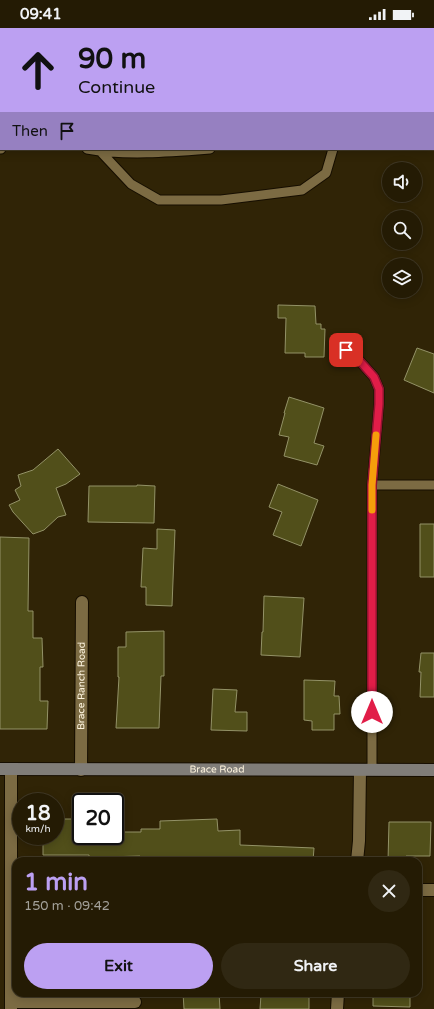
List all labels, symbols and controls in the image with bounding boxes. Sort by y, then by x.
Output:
text: 09:41 [20,5,62,23]
text: 90 m [78,42,146,76]
icon: ahead [12,44,64,96]
text: Continue [78,76,155,98]
icon: arrive [56,120,78,142]
text: Then [12,122,48,140]
map controls [382,162,422,298]
button: sound [382,162,422,202]
button: search [382,210,422,250]
button: layers [382,258,422,298]
pin [329,333,363,367]
icon: arrive [335,339,357,361]
street label: Brace Ranch Road [75,642,88,730]
position arrow [351,691,393,733]
street label: Brace Road [189,763,245,776]
speed limit sign: 20 [72,793,124,845]
text: 18 [25,802,51,826]
text: km/h [25,823,51,835]
text: 1 min [24,868,88,897]
button: close [368,870,410,912]
text: 150 m · 09:42 [24,898,110,914]
button: Exit [24,943,213,989]
button: Share [221,943,410,989]

